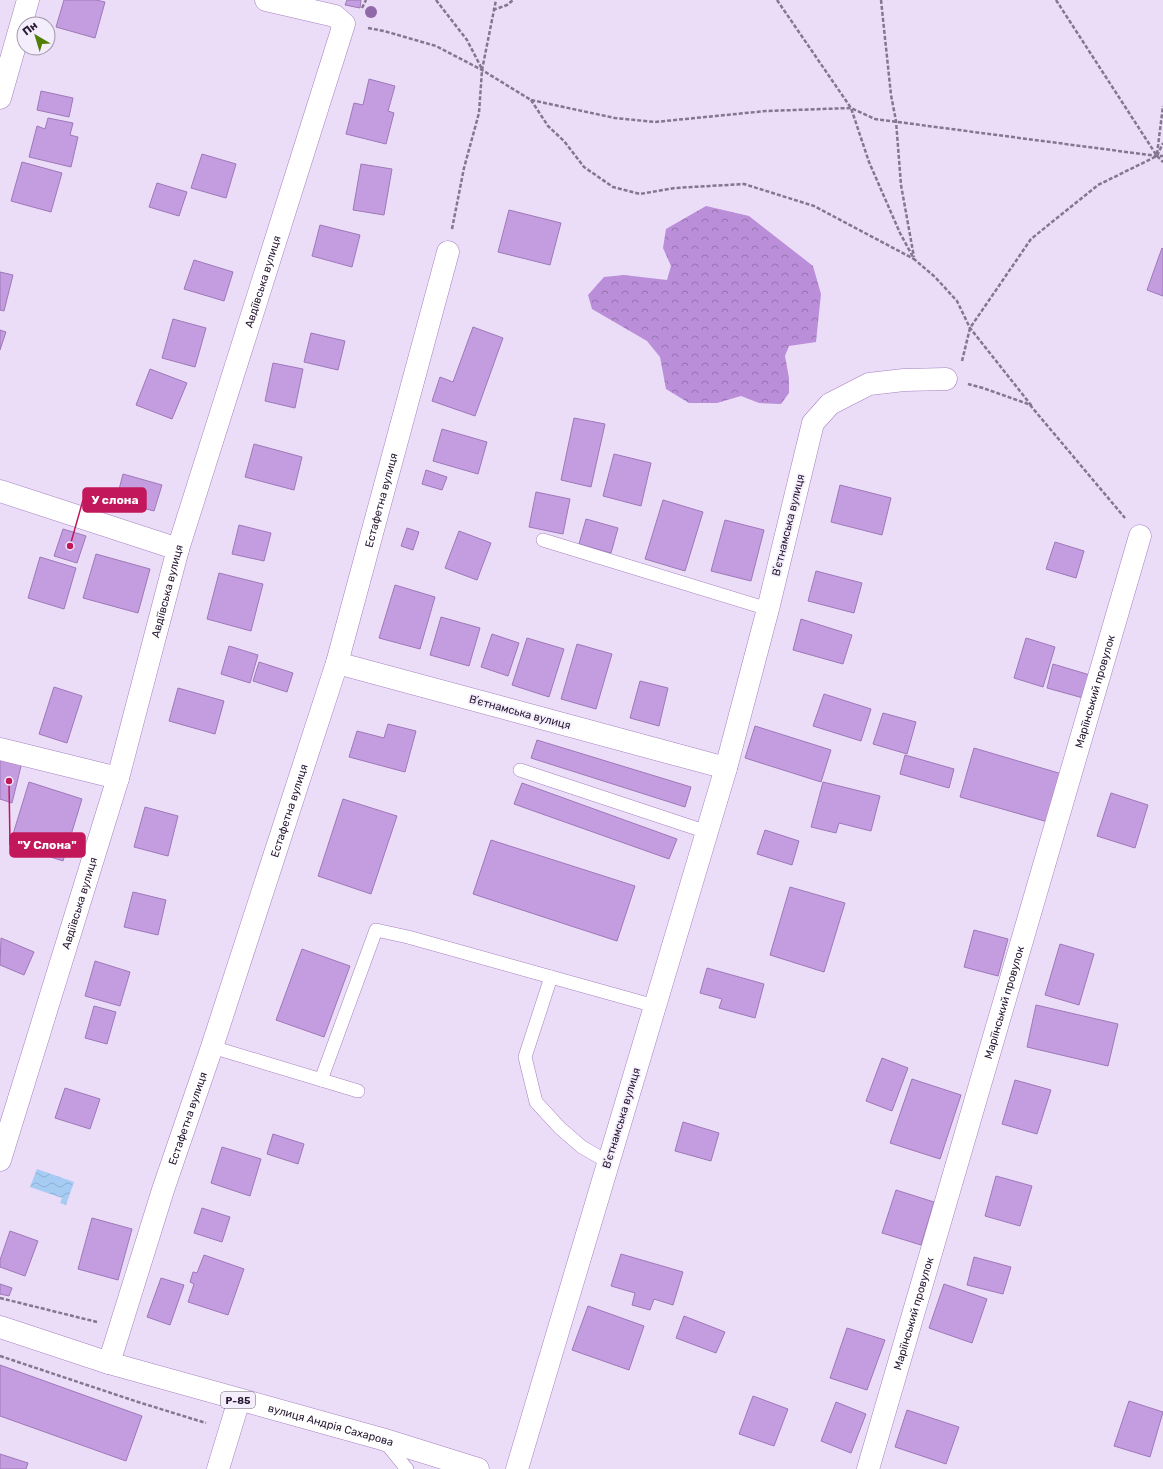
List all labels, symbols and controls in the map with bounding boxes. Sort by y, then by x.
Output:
north arrow [16,16,56,56]
text: Пн [20,19,40,38]
street label: Авдіївська вулиця [242,234,284,329]
street label: Естафетна вулиця [363,451,400,549]
street label: Вʼєтнамська вулиця [770,473,807,577]
callout: У слона [83,488,146,512]
text: У слона [92,493,139,507]
street label: Авдіївська вулиця [149,543,186,639]
street label: Маріїнський провулок [1073,633,1118,749]
street label: Вʼєтнамська вулиця [468,693,572,732]
street label: Естафетна вулиця [268,762,311,859]
callout: "У Слона" [10,833,85,857]
text: "У Слона" [17,838,77,852]
street label: Авдіївська вулиця [60,855,100,951]
street label: Маріїнський провулок [982,945,1027,1061]
street label: Вʼєтнамська вулиця [600,1066,643,1170]
street label: Естафетна вулиця [166,1070,210,1167]
street label: Маріїнський провулок [891,1256,936,1372]
road number: Р-85 [221,1392,255,1408]
street label: вулиця Андрія Сахарова [266,1402,395,1449]

